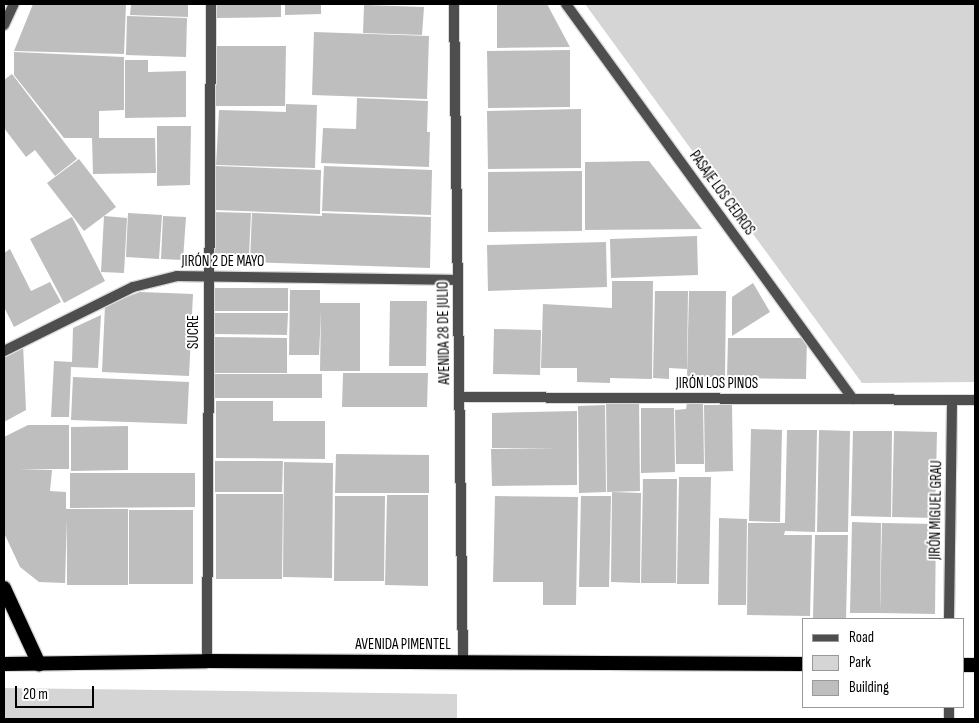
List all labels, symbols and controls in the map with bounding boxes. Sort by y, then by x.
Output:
street label: PASAJE LOS CEDROS [685,147,759,239]
street label: JIRÓN 2 DE MAYO [182,253,264,271]
street label: AVENIDA 28 DE JULIO [434,281,454,385]
street label: SUCRE [185,315,203,349]
street label: JIRÓN LOS PINOS [676,375,758,393]
street label: JIRÓN MIGUEL GRAU [926,460,946,560]
legend [802,618,964,708]
text: Road [849,628,874,647]
street label: AVENIDA PIMENTEL [355,636,451,654]
text: Park [849,653,871,672]
scale bar [18,676,96,708]
text: Building [849,678,889,697]
text: 20 m [23,685,48,704]

